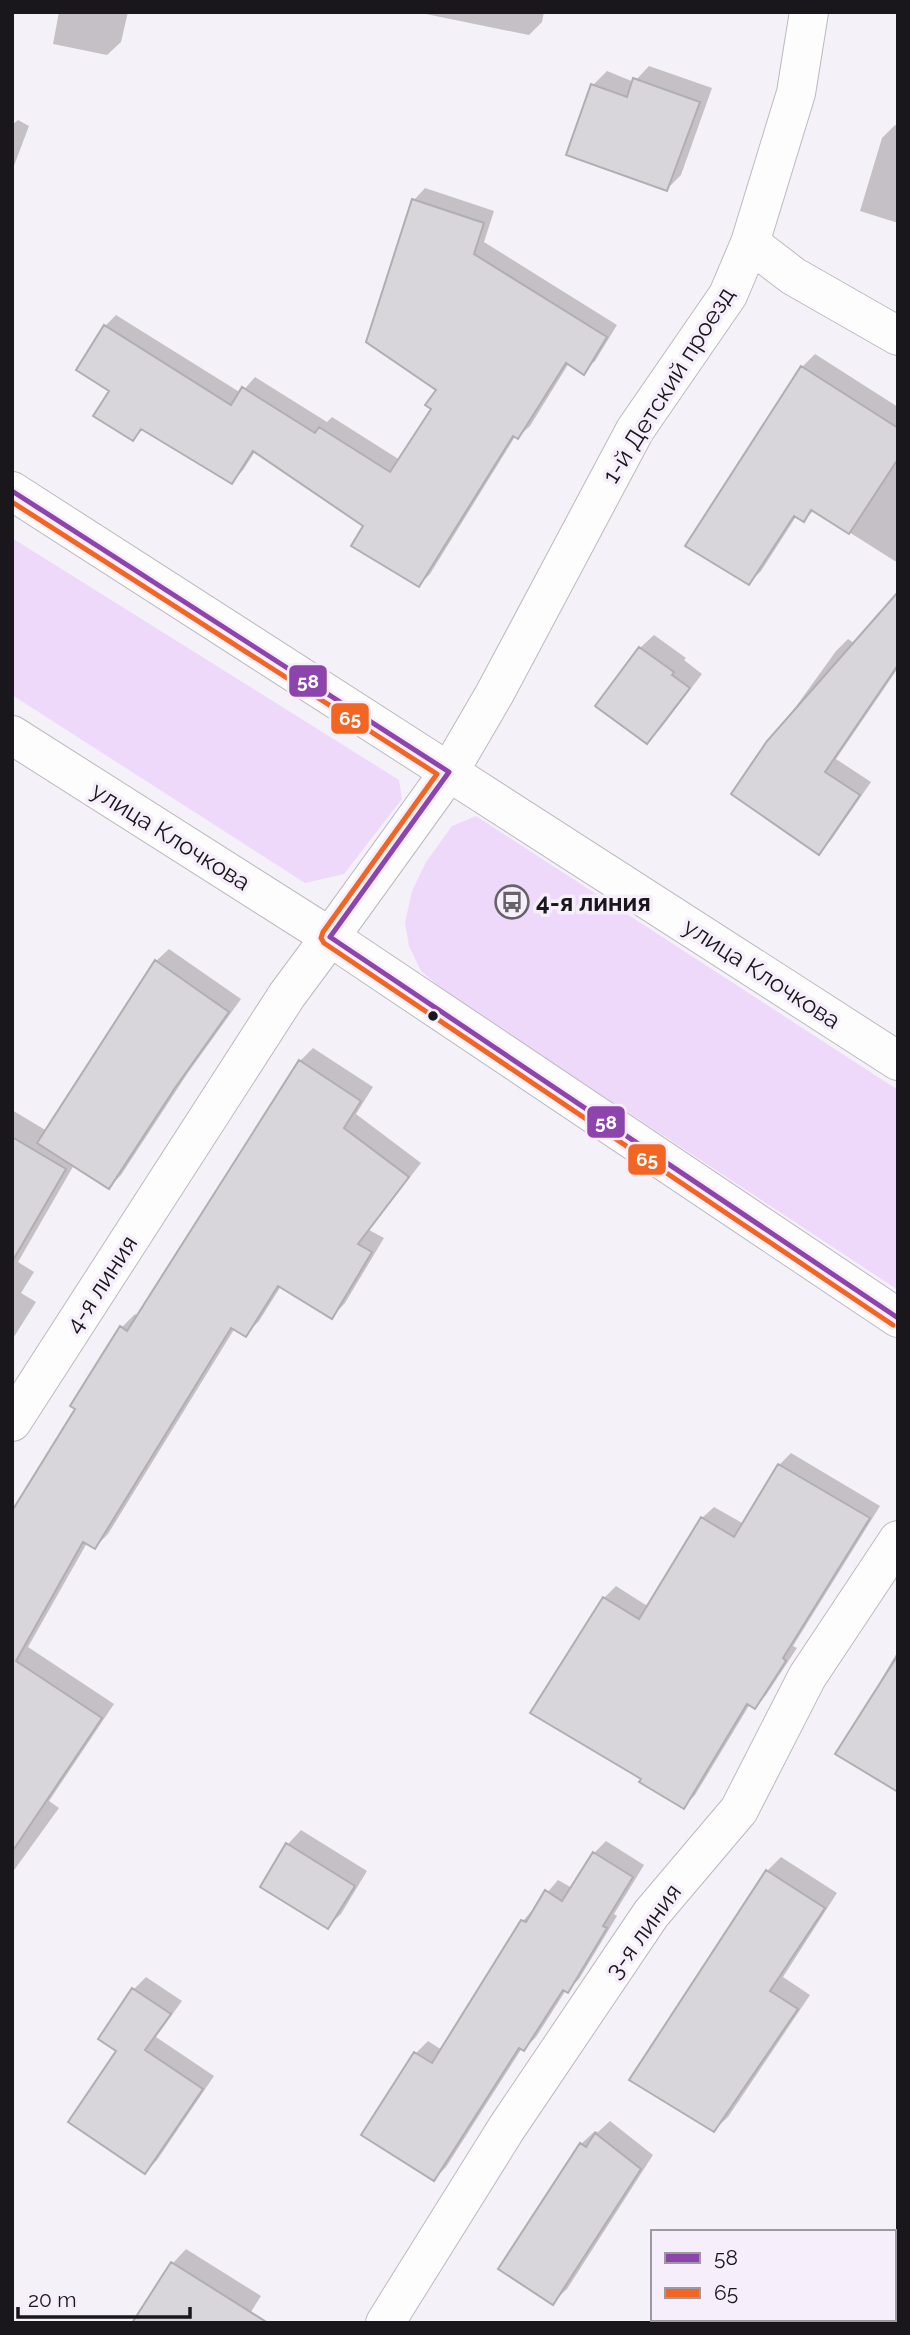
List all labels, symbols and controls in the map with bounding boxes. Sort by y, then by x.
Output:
street label: 1-й Детский проезд [596,281,740,489]
line badge: 58 [288,664,328,698]
text: 58 [297,670,319,692]
line badge: 65 [330,702,370,735]
text: 65 [339,707,361,729]
street label: улица Клочкова [86,776,256,896]
bus stop icon: 4-я линия [493,883,531,921]
place label: 4-я линия [536,888,651,917]
street label: улица Клочкова [678,911,846,1035]
unlabelled marker [426,1009,440,1023]
line badge: 58 [586,1105,626,1139]
text: 58 [595,1111,617,1133]
line badge: 65 [627,1143,667,1176]
text: 65 [636,1148,658,1170]
street label: 4-я линия [59,1230,143,1338]
street label: 3-я линия [599,1878,687,1984]
legend [651,2230,896,2321]
text: 58 [714,2245,738,2270]
scale bar [18,2276,189,2320]
text: 65 [714,2280,738,2305]
text: 20 m [28,2287,76,2312]

